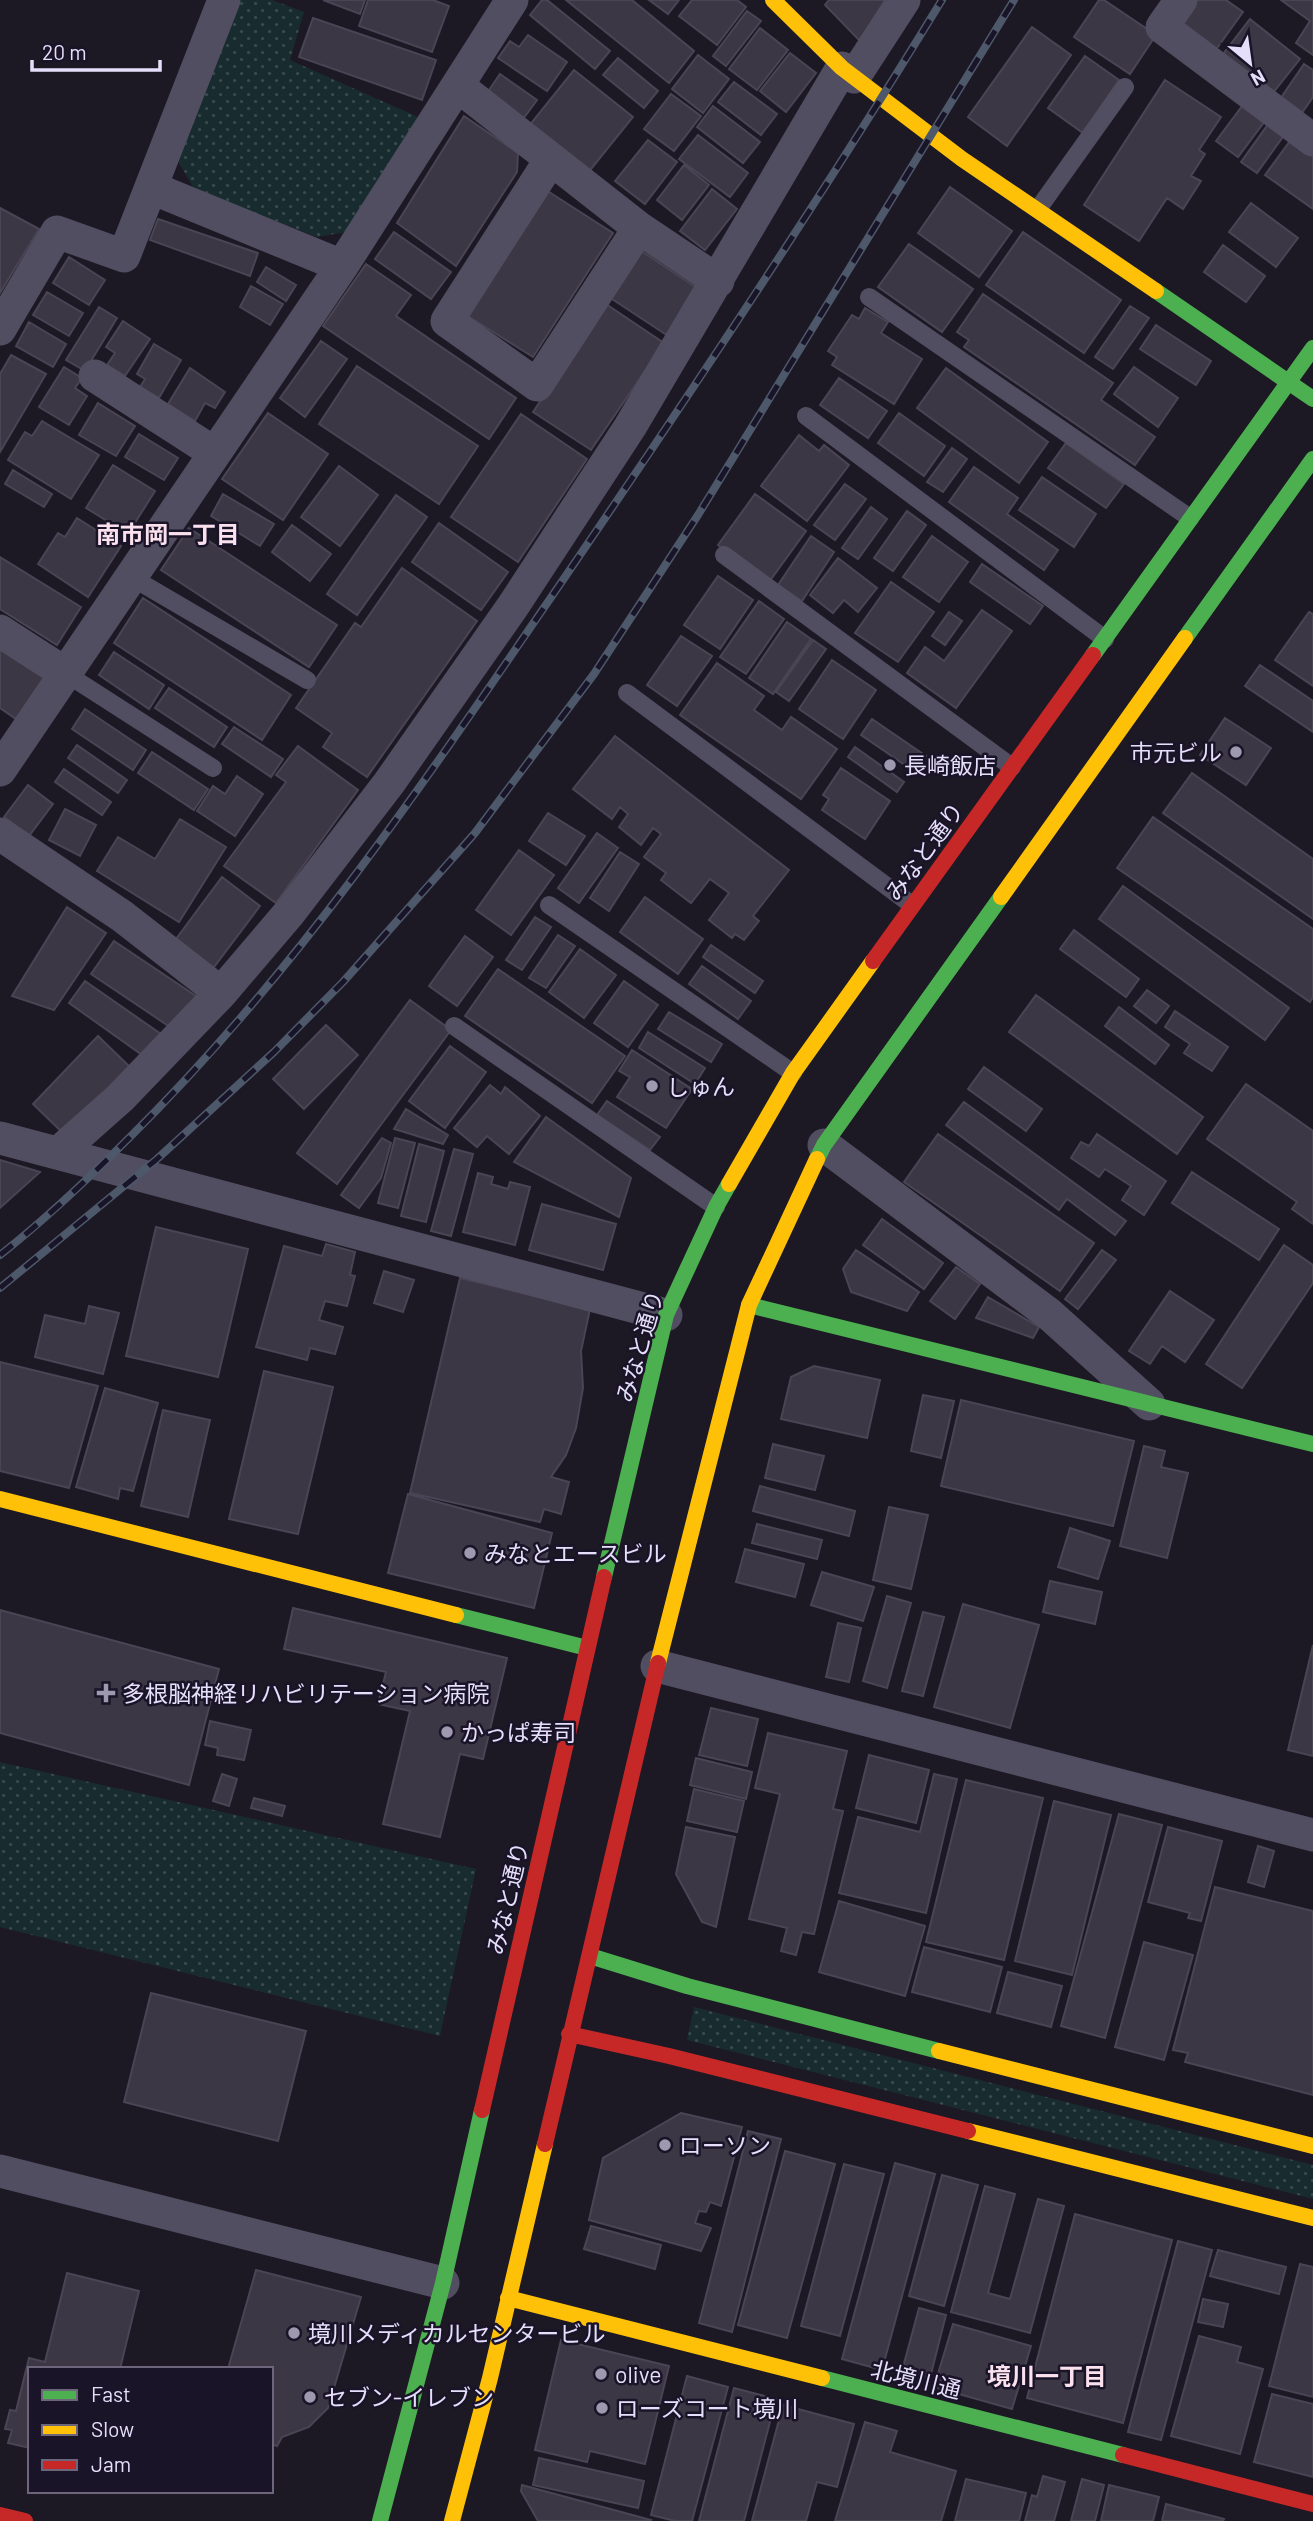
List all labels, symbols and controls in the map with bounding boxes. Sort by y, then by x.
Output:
scale bar [32,28,159,72]
north arrow [1215,28,1285,98]
text: 20 m [42,39,87,64]
text: N [1247,65,1270,91]
district label: 南市岡一丁目 [96,519,240,548]
place label: 市元ビル [1130,738,1222,766]
marker: 市元ビル [1228,744,1244,760]
place label: 長崎飯店 [904,751,996,779]
marker: 長崎飯店 [882,757,898,773]
street label: みなと通り [879,796,969,906]
place label: しゅん [666,1072,735,1100]
marker: しゅん [644,1078,660,1094]
street label: みなと通り [610,1287,668,1405]
place label: みなとエースビル [484,1539,667,1567]
marker: みなとエースビル [462,1545,478,1561]
place label: 多根脳神経リハビリテーション病院 [122,1679,490,1707]
marker: 多根脳神経リハビリテーション病院 [96,1683,116,1703]
place label: かっぱ寿司 [461,1718,576,1746]
marker: かっぱ寿司 [439,1724,455,1740]
street label: みなと通り [480,1839,534,1957]
place label: ローソン [679,2131,771,2159]
marker: ローソン [657,2137,673,2153]
place label: 境川メディカルセンタービル [308,2319,605,2347]
marker: 境川メディカルセンタービル [286,2325,302,2341]
street label: 北境川通 [868,2354,964,2404]
place label: olive [615,2360,661,2388]
district label: 境川一丁目 [987,2361,1107,2390]
marker: olive [593,2366,609,2382]
legend [28,2367,273,2493]
text: Fast [91,2381,131,2406]
place label: セブン-イレブン [324,2383,494,2411]
marker: セブン-イレブン [302,2389,318,2405]
place label: ローズコート境川 [616,2394,799,2422]
marker: ローズコート境川 [594,2400,610,2416]
text: Slow [91,2416,134,2441]
text: Jam [91,2451,131,2476]

